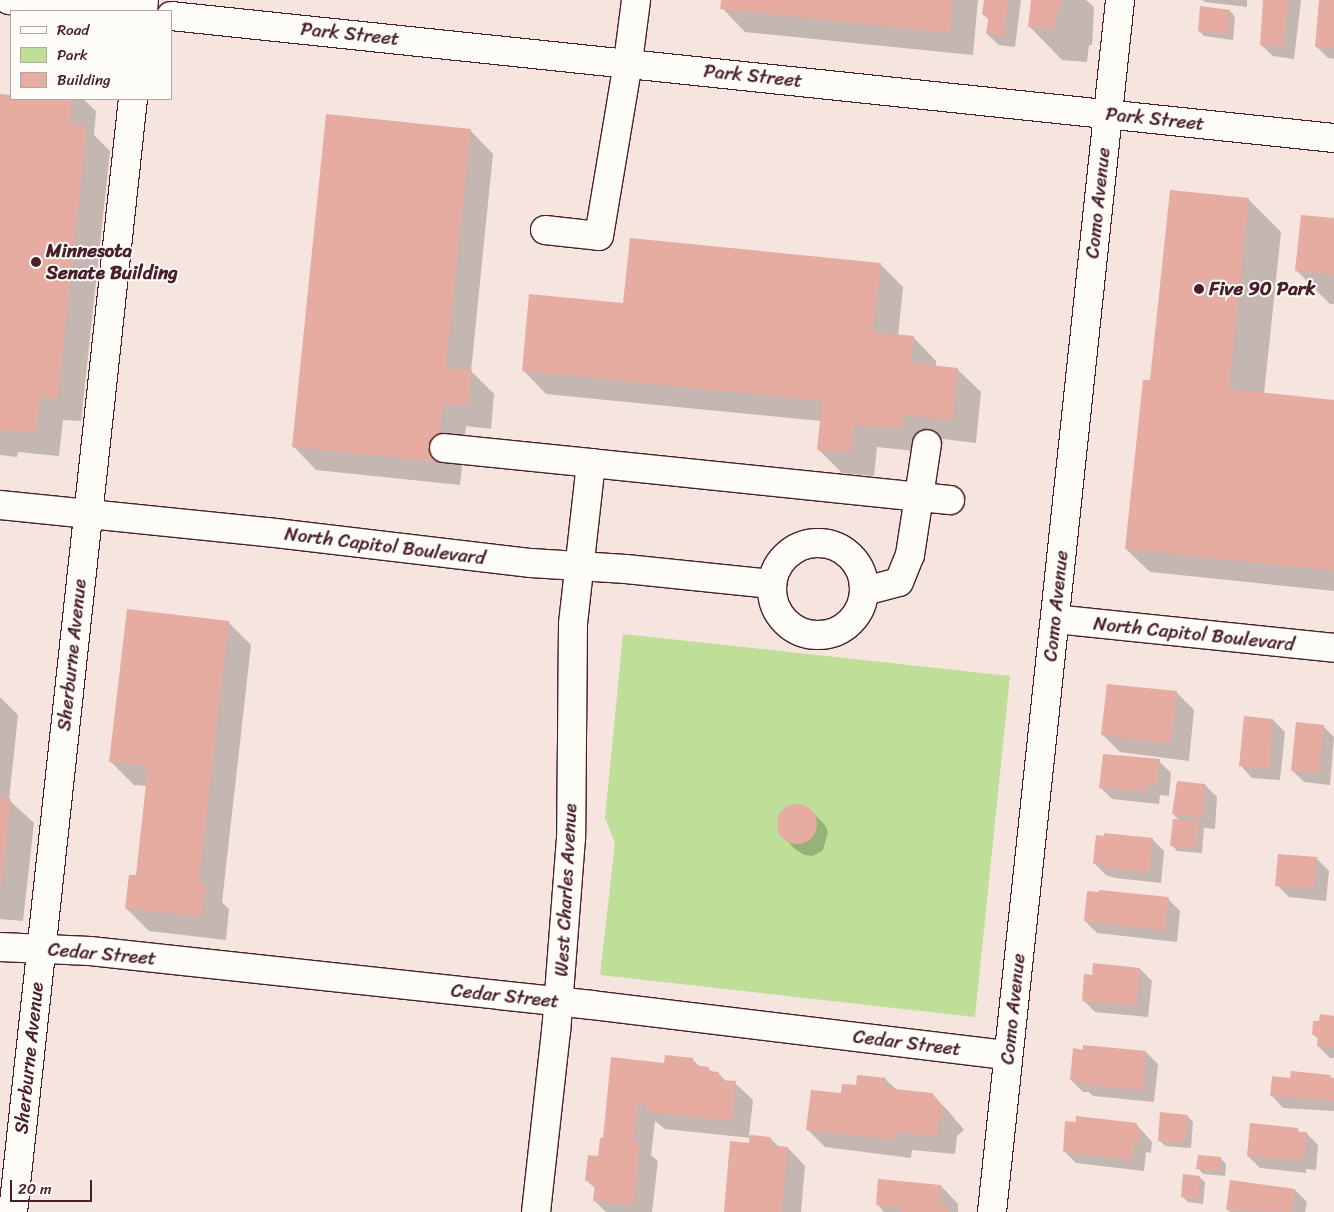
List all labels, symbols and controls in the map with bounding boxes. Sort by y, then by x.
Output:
legend [10,10,172,100]
text: Road [57,17,89,43]
street label: Park Street [300,17,400,51]
text: Park [57,42,88,68]
street label: Park Street [703,59,803,93]
text: Building [57,67,111,93]
street label: Park Street [1105,102,1205,136]
street label: Como Avenue [1081,146,1115,260]
place label: Minnesota Senate Building [46,240,178,284]
marker: Minnesota Senate Building [30,256,42,268]
place label: Five 90 Park [1209,278,1316,300]
marker: Five 90 Park [1193,283,1205,295]
street label: North Capitol Boulevard [284,522,486,570]
street label: Como Avenue [1039,549,1073,663]
street label: Sherburne Avenue [53,578,91,732]
street label: North Capitol Boulevard [1093,612,1295,656]
street label: West Charles Avenue [550,802,582,978]
street label: Cedar Street [47,938,157,970]
street label: Como Avenue [996,952,1030,1066]
street label: Cedar Street [450,979,560,1013]
street label: Sherburne Avenue [10,981,48,1135]
street label: Cedar Street [851,1025,963,1061]
scale bar [12,1170,95,1202]
text: 20 m [18,1176,52,1202]

